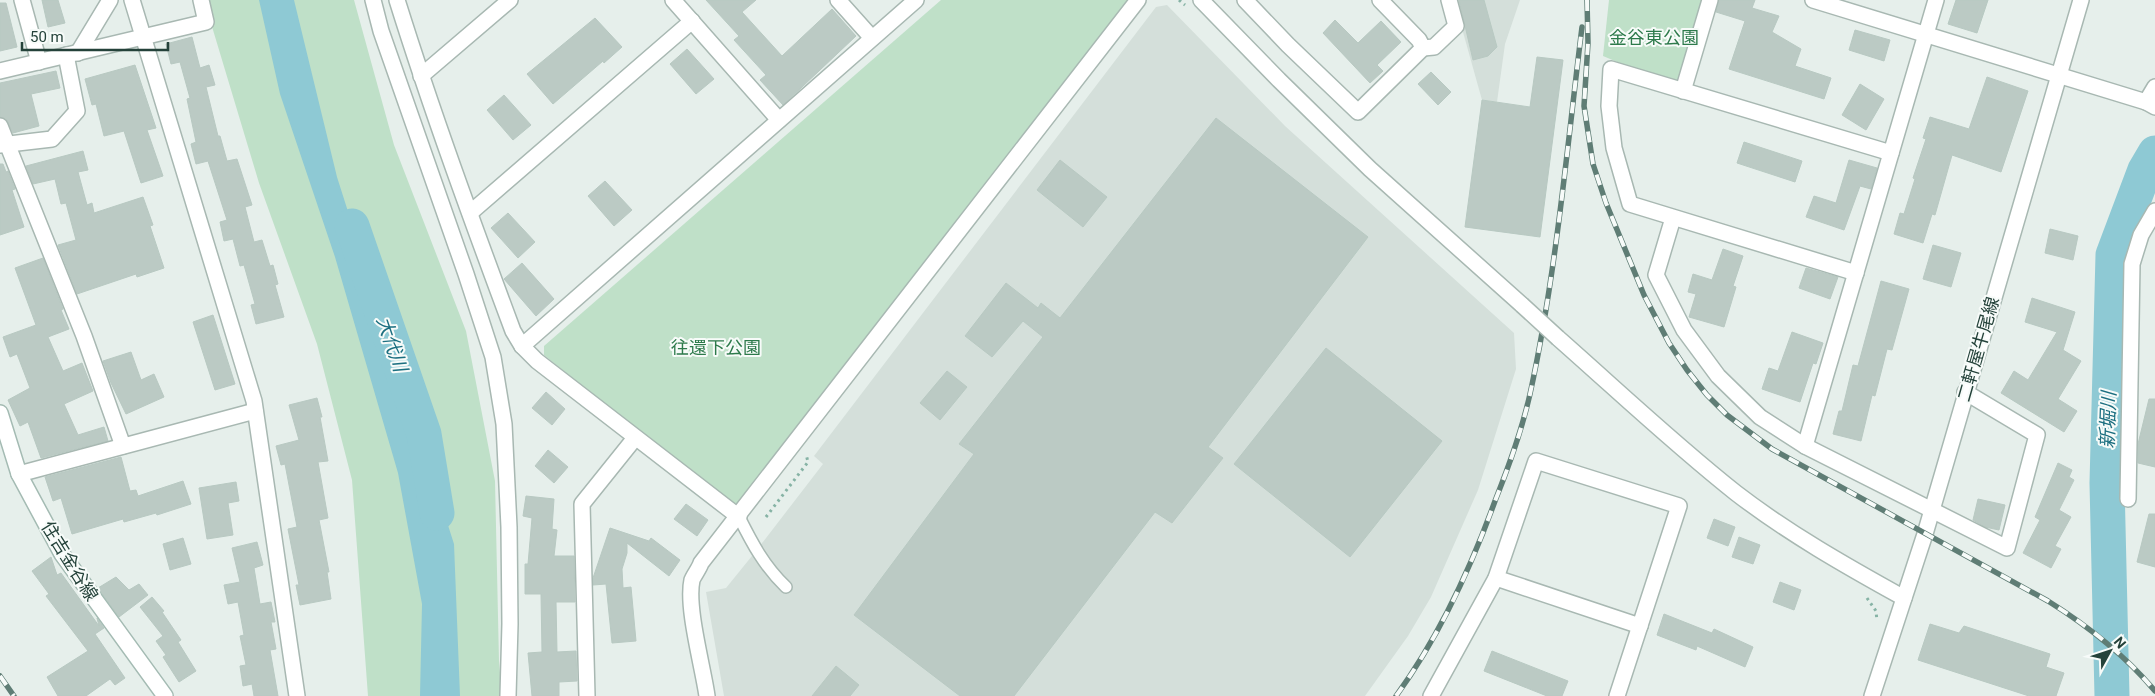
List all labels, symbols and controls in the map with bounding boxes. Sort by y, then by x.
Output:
scale bar [22,20,169,52]
park label: 金谷東公園 [1609,27,1699,48]
text: 50 m [30,28,64,46]
street label: 二軒屋牛尾線 [1953,294,2003,404]
water label: 大代川 [372,313,413,377]
park label: 往還下公園 [671,337,761,358]
water label: 新堀川 [2096,389,2121,449]
street label: 住吉金谷線 [37,517,103,605]
north arrow [2085,626,2135,676]
text: N [2111,634,2129,652]

